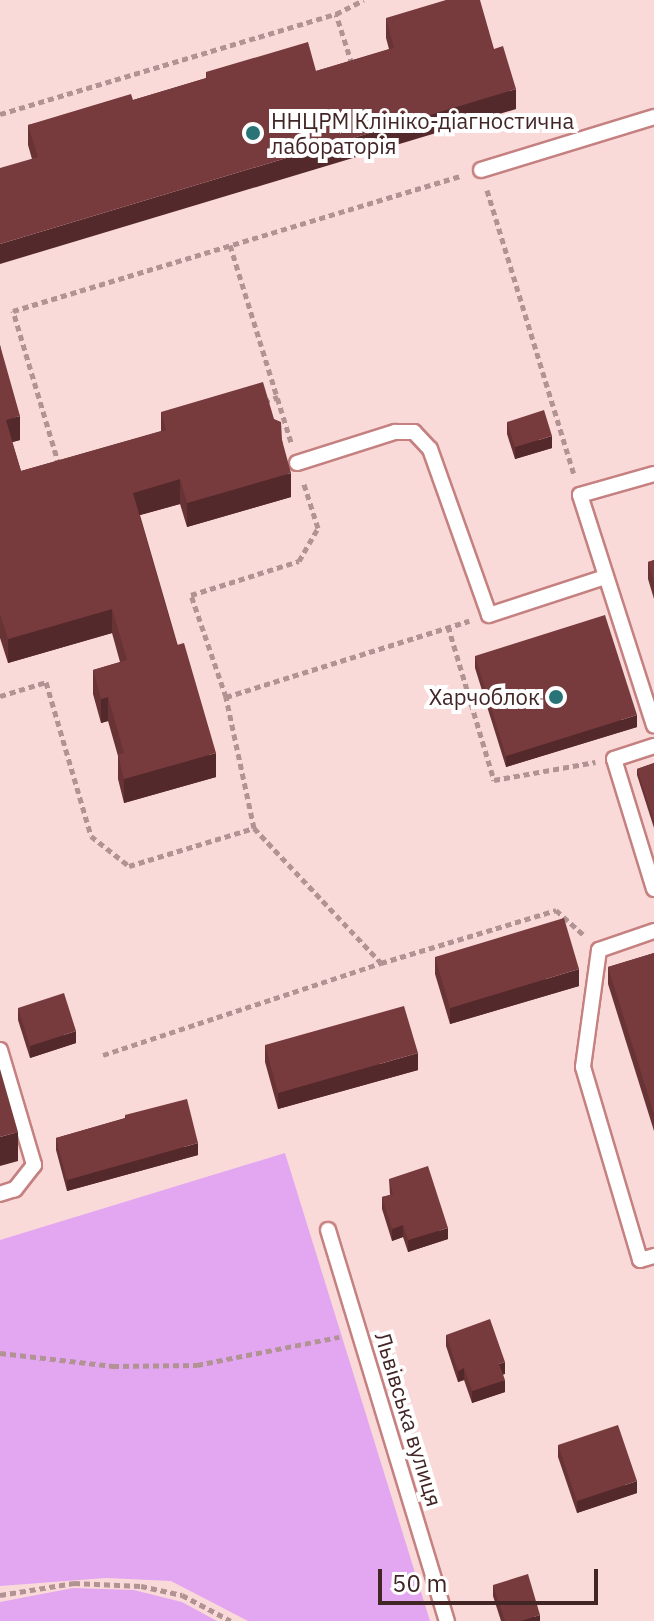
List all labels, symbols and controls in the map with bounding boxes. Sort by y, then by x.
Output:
place label: ННЦРМ Клініко-діагностична лабораторія [271,107,574,158]
marker: ННЦРМ Клініко-діагностична лабораторія [242,122,264,144]
place label: Харчоблок [429,684,540,710]
marker: Харчоблок [547,688,565,706]
street label: Львівська вулиця [370,1329,448,1509]
scale bar [382,1553,602,1603]
text: 50 m [392,1567,447,1599]

